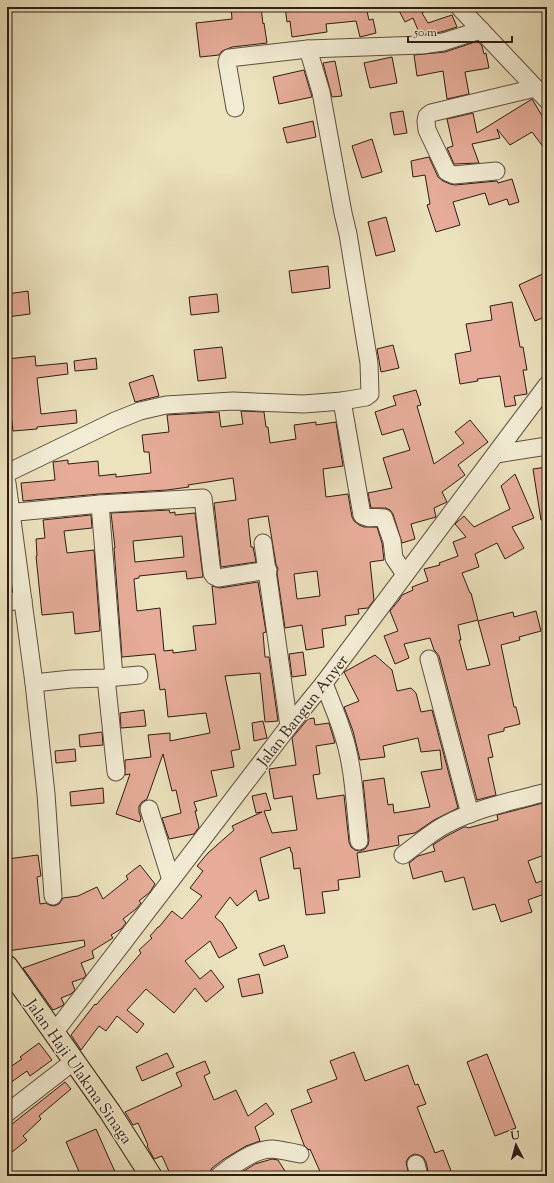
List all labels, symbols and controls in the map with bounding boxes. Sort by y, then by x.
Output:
scale bar [408,18,512,44]
text: 50 m [413,24,437,42]
street label: Jalan Bangun Anyer [252,651,355,773]
street label: Jalan Haji Ulakma Sinaga [18,994,137,1150]
north arrow [496,1125,536,1165]
text: U [509,1128,520,1145]

